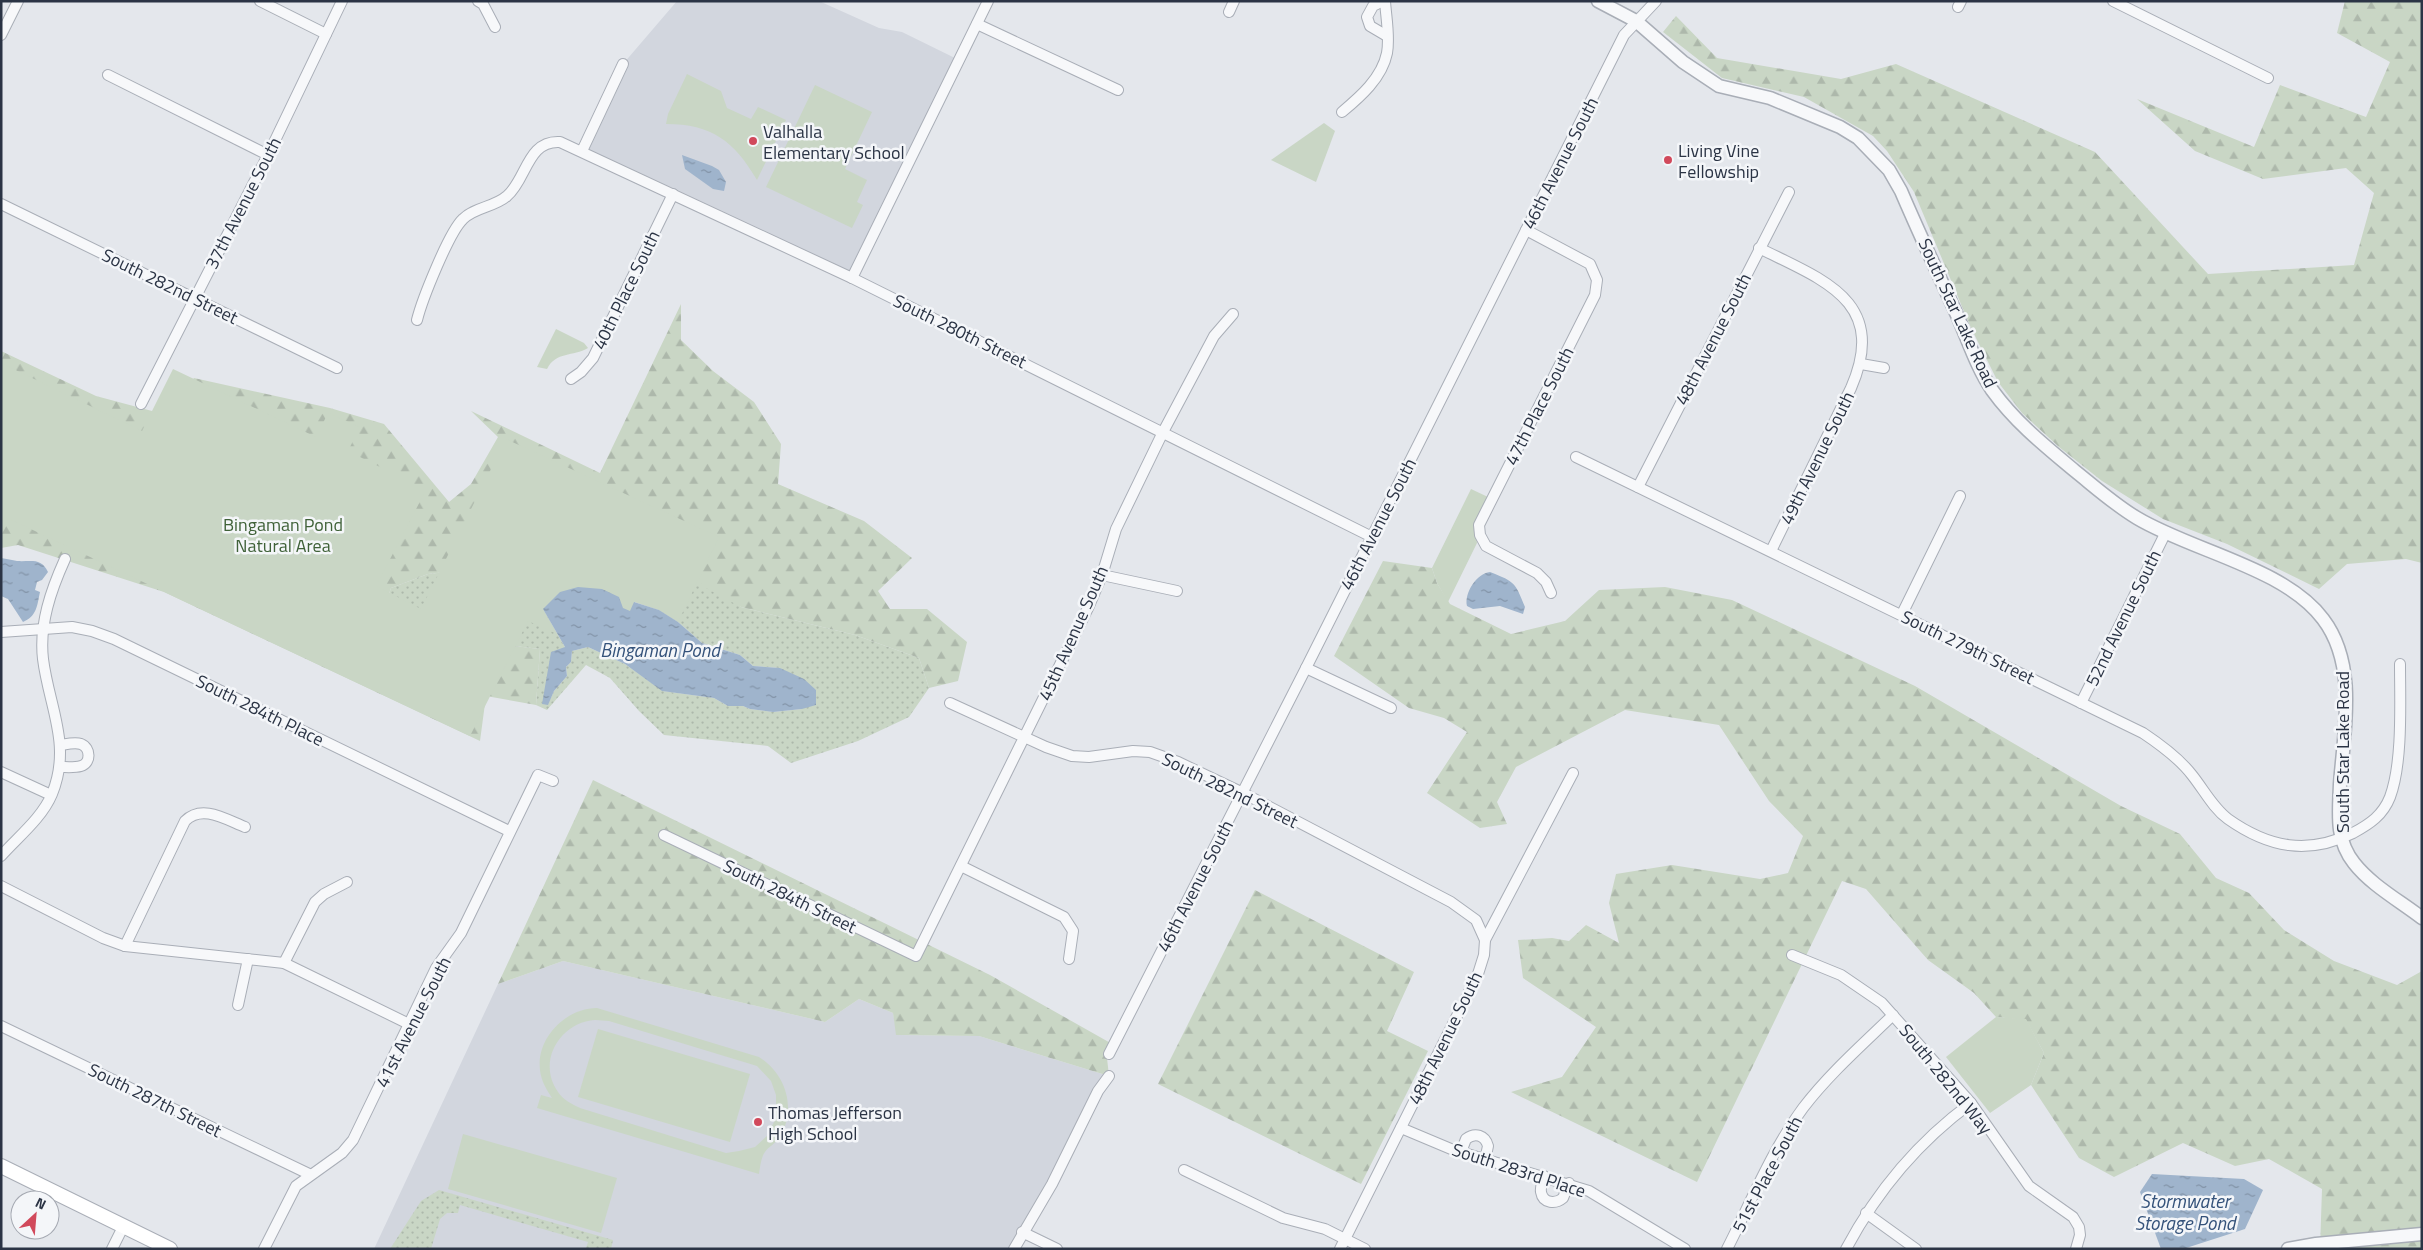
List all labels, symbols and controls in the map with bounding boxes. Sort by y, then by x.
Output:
street label: 46th Avenue South [1515,92,1605,234]
place label: Valhalla Elementary School [763,118,905,166]
street label: 37th Avenue South [198,132,288,274]
marker: Valhalla Elementary School [747,135,759,147]
place label: Living Vine Fellowship [1678,137,1759,185]
marker: Living Vine Fellowship [1662,154,1674,166]
street label: 40th Place South [585,226,667,354]
street label: South Star Lake Road [1912,234,2004,392]
street label: South 282nd Street [97,241,243,331]
street label: 48th Avenue South [1668,268,1758,410]
street label: South 280th Street [889,287,1032,375]
street label: 47th Place South [1498,342,1580,470]
street label: 49th Avenue South [1773,387,1861,529]
street label: 46th Avenue South [1333,453,1423,595]
park label: Bingaman Pond Natural Area [223,511,343,559]
street label: 52nd Avenue South [2078,545,2168,691]
street label: 45th Avenue South [1031,561,1115,705]
street label: South 279th Street [1897,603,2040,691]
water label: Bingaman Pond [600,635,722,664]
street label: South 284th Place [191,667,329,753]
street label: South Star Lake Road [2329,671,2356,833]
street label: South 282nd Street [1157,745,1303,835]
street label: 46th Avenue South [1150,815,1240,957]
street label: South 284th Street [719,852,862,940]
street label: 41st Avenue South [368,952,458,1092]
street label: 48th Avenue South [1401,967,1489,1109]
street label: South 282nd Way [1893,1018,1999,1140]
street label: South 287th Street [84,1056,227,1144]
place label: Thomas Jefferson High School [768,1099,902,1147]
street label: 51st Place South [1725,1111,1809,1237]
marker: Thomas Jefferson High School [752,1116,764,1128]
street label: South 283rd Place [1449,1136,1589,1204]
water label: Stormwater Storage Pond [2135,1186,2238,1237]
north arrow [10,1190,60,1240]
text: N [32,1191,50,1214]

